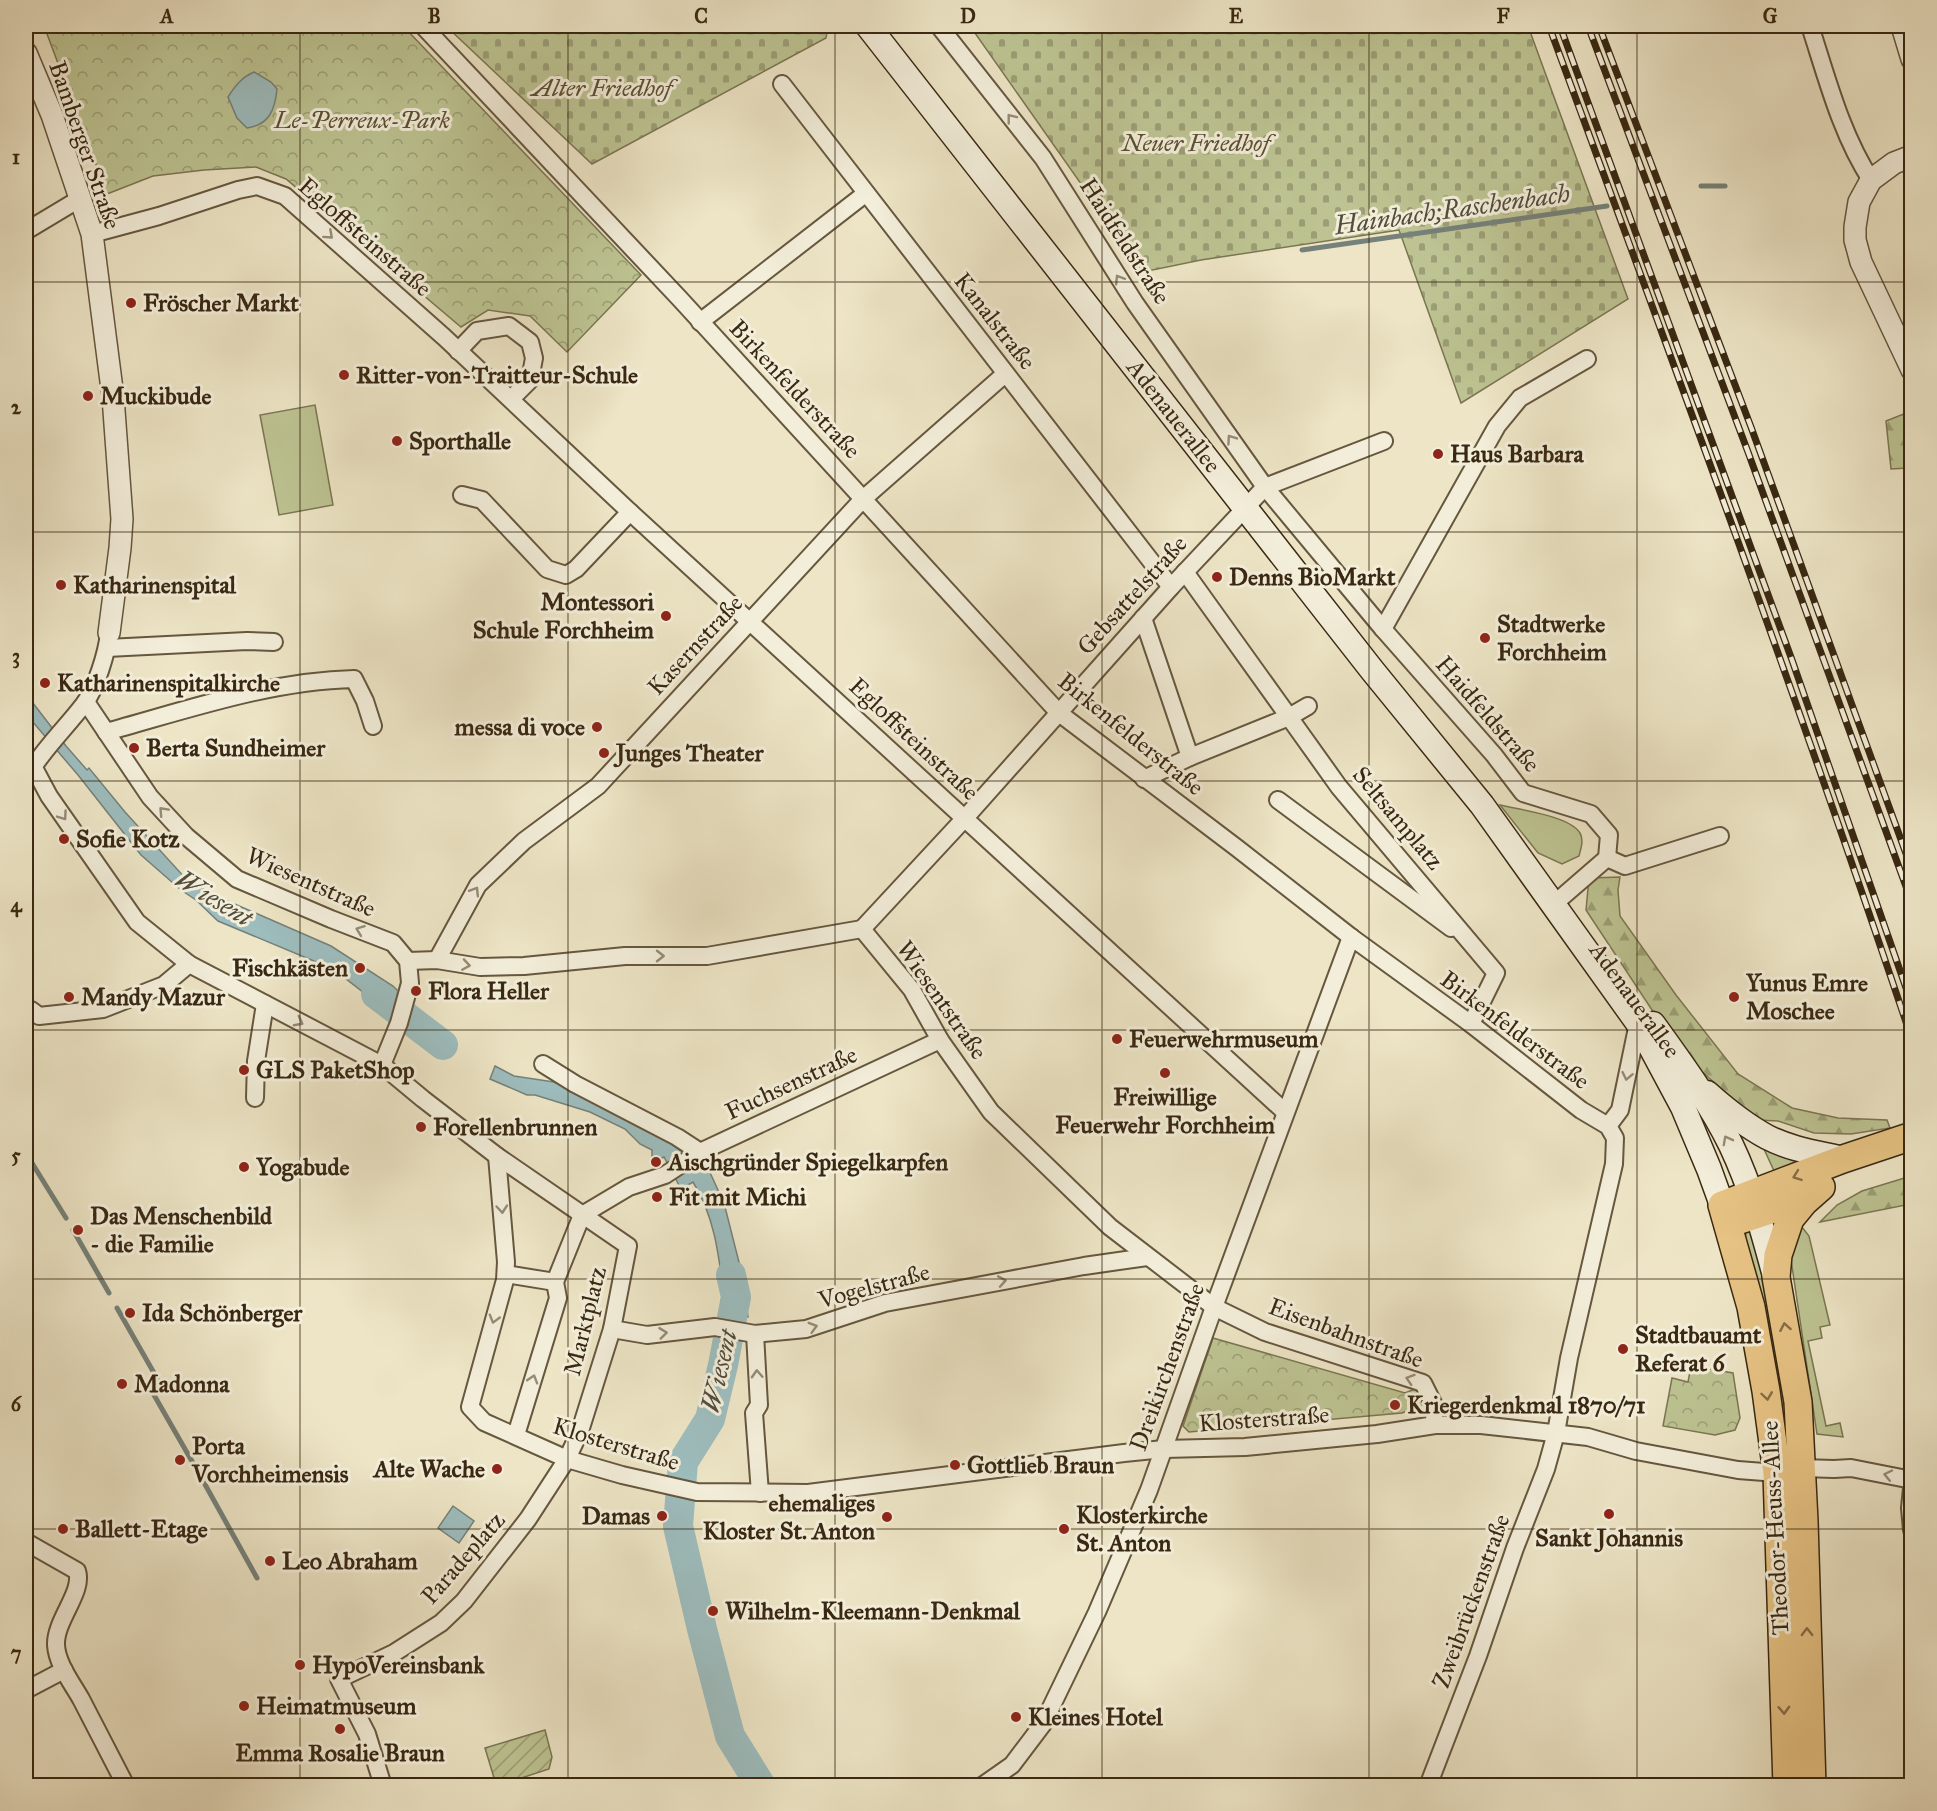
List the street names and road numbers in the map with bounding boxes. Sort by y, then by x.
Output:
street label: Bamberger Straße [42,57,128,233]
street label: Egloffsteinstraße [292,171,438,303]
street label: Haidfeldstraße [1073,172,1177,310]
street label: Kanalstraße [948,266,1042,376]
street label: Birkenfelderstraße [723,313,867,465]
street label: Adenauerallee [1120,352,1228,479]
street label: Gebsattelstraße [1071,529,1193,661]
street label: Kasernstraße [641,588,749,702]
street label: Haidfeldstraße [1429,650,1547,778]
street label: Birkenfelderstraße [1052,666,1210,802]
street label: Egloffsteinstraße [843,671,985,807]
street label: Seltsamplatz [1346,760,1450,876]
street label: Wiesentstraße [242,840,380,924]
street label: Wiesentstraße [890,935,994,1065]
street label: Adenauerallee [1582,935,1687,1064]
street label: Birkenfelderstraße [1434,964,1596,1096]
street label: Fuchsenstraße [720,1039,862,1127]
street label: Vogelstraße [814,1257,933,1315]
street label: Marktplatz [557,1263,613,1379]
street label: Dreikirchenstraße [1123,1279,1211,1455]
street label: Eisenbahnstraße [1265,1291,1427,1375]
street label: Klosterstraße [1198,1399,1330,1439]
street label: Klosterstraße [549,1411,683,1477]
street label: Theodor-Heuss-Allee [1754,1420,1796,1636]
street label: Paradeplatz [415,1506,511,1610]
street label: Zweibrückenstraße [1426,1510,1516,1692]

